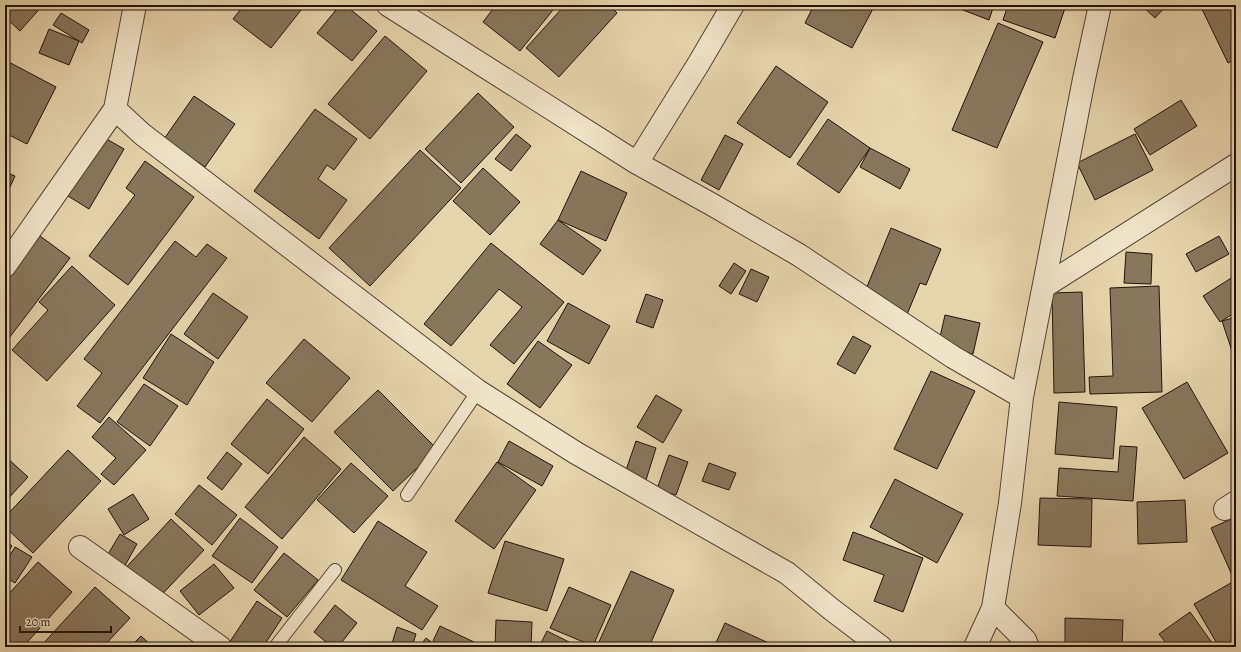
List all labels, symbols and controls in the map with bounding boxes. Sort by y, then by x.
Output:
scale bar [20,608,111,634]
text: 20 m [26,614,50,630]

